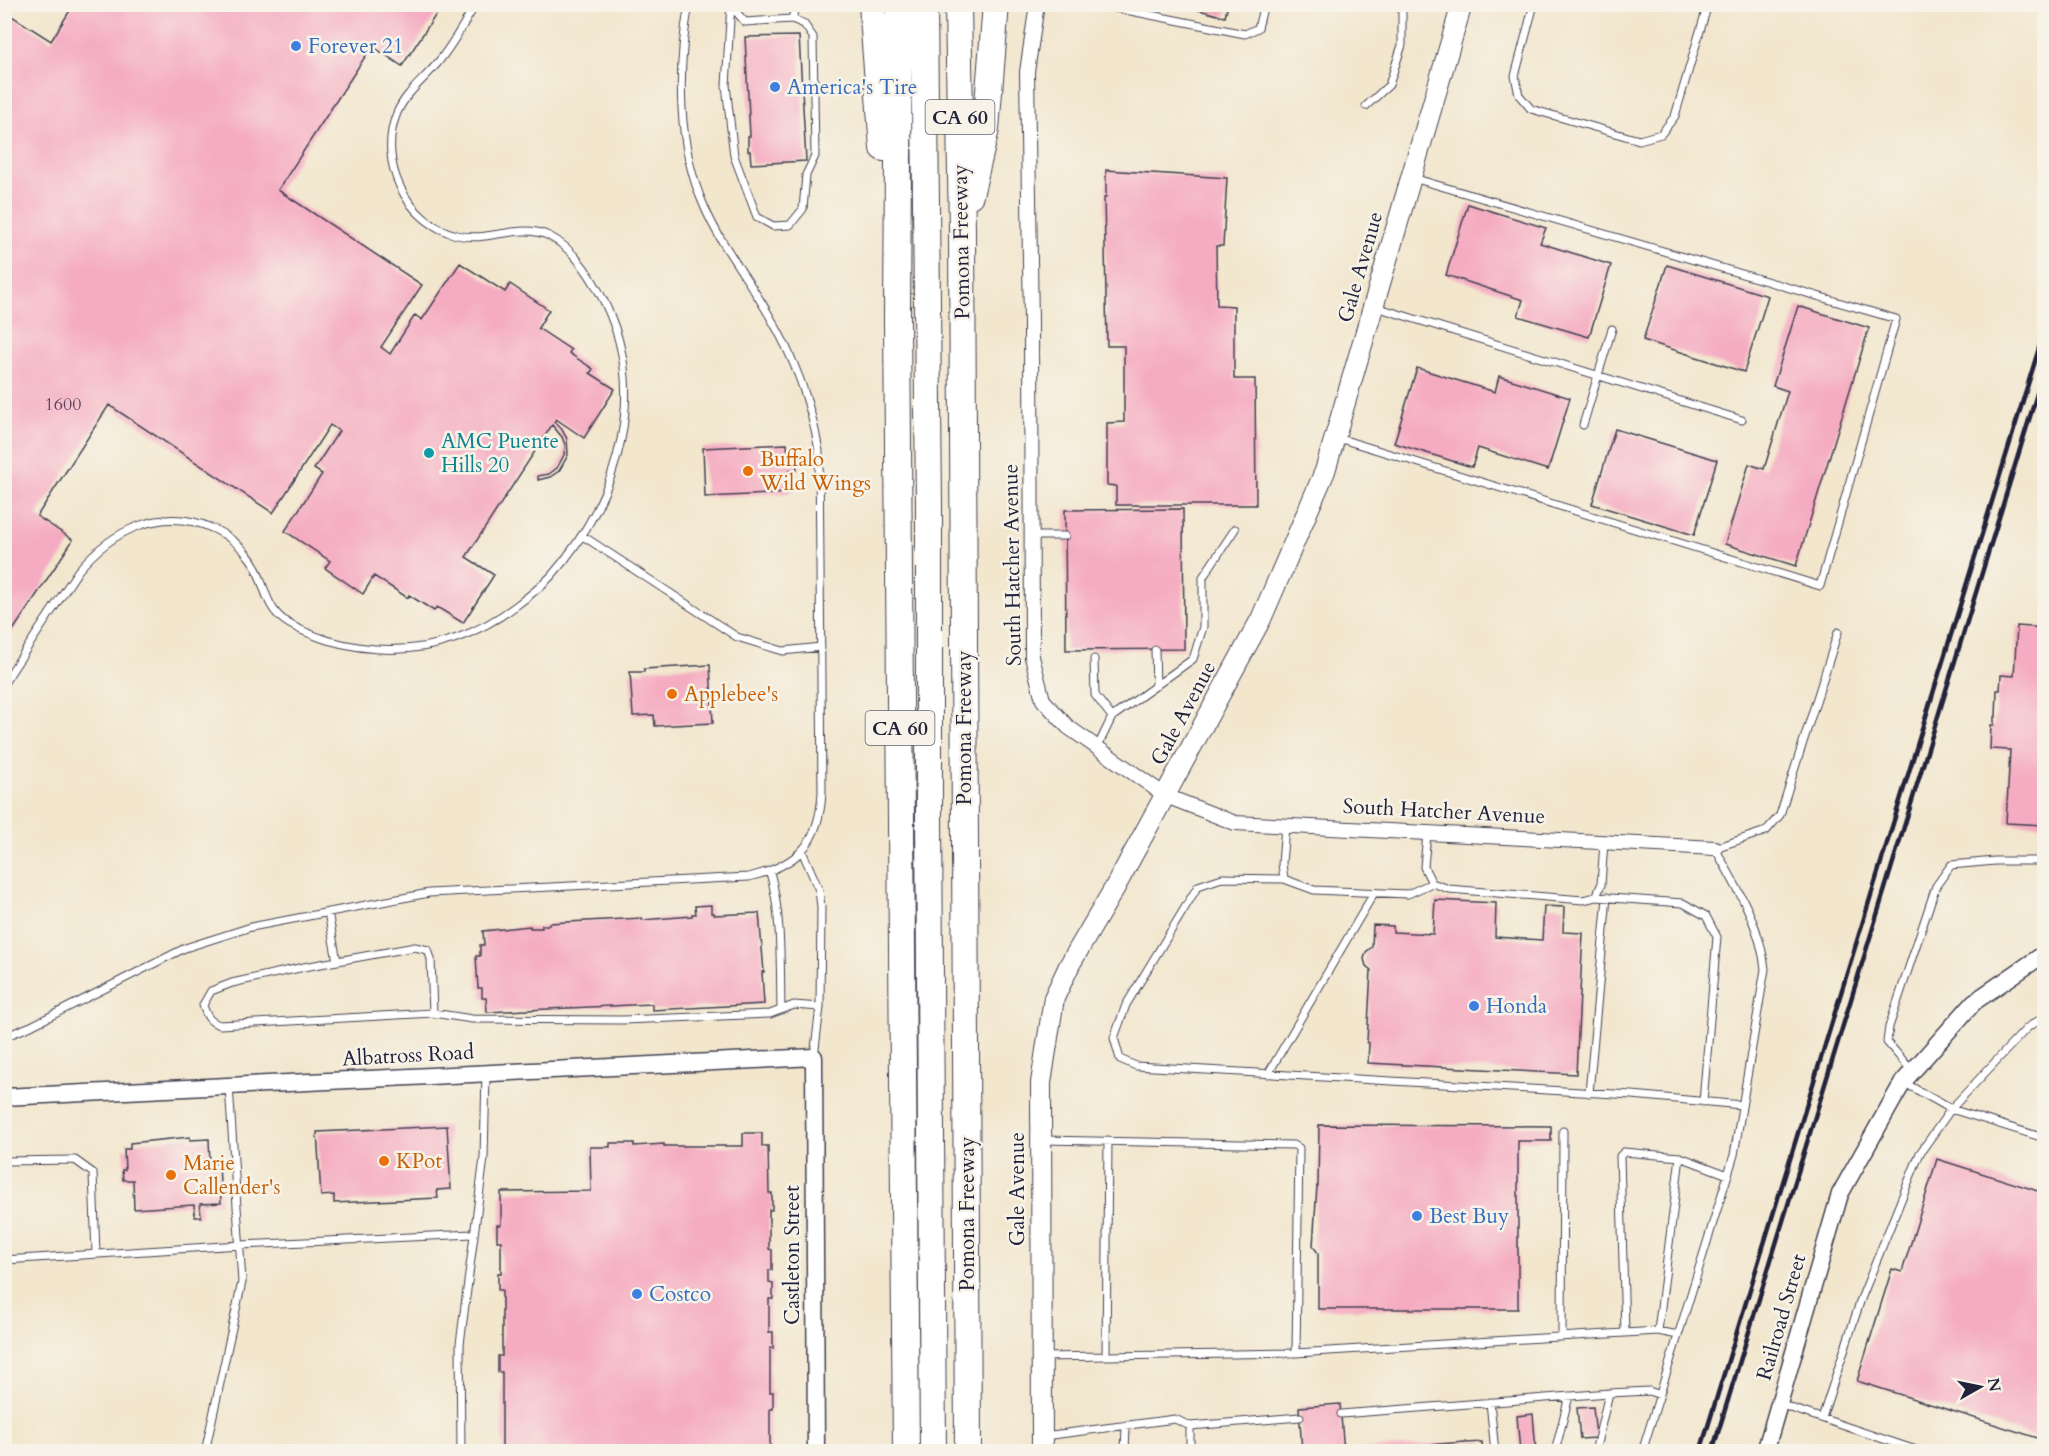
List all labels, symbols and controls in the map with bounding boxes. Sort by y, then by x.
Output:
place label: Forever 21 [308,32,403,61]
marker: Forever 21 [289,39,303,53]
place label: America's Tire [787,73,917,102]
marker: America's Tire [768,80,782,94]
road number: CA 60 [926,100,994,134]
street label: Pomona Freeway [946,164,977,320]
street label: Gale Avenue [1331,208,1390,326]
house number: 1600 [45,392,81,417]
place label: AMC Puente Hills 20 [441,427,559,480]
place label: Buffalo Wild Wings [759,445,871,498]
marker: AMC Puente Hills 20 [422,446,436,460]
marker: Buffalo Wild Wings [741,464,755,478]
street label: South Hatcher Avenue [996,464,1029,666]
street label: Pomona Freeway [950,650,979,806]
street label: Gale Avenue [1144,656,1223,771]
place label: Applebee's [684,680,778,709]
marker: Applebee's [665,687,679,701]
road number: CA 60 [866,711,934,745]
street label: South Hatcher Avenue [1342,792,1546,831]
place label: Honda [1486,992,1547,1021]
marker: Honda [1467,999,1481,1013]
street label: Albatross Road [341,1038,475,1073]
street label: Gale Avenue [1003,1132,1032,1246]
street label: Pomona Freeway [953,1136,982,1292]
place label: KPot [396,1147,442,1176]
place label: Marie Callender's [183,1149,280,1202]
marker: KPot [377,1154,391,1168]
marker: Marie Callender's [164,1168,178,1182]
street label: Castleton Street [778,1185,807,1325]
place label: Best Buy [1429,1202,1509,1231]
marker: Best Buy [1410,1209,1424,1223]
street label: Railroad Street [1750,1250,1813,1384]
place label: Costco [649,1280,711,1309]
marker: Costco [630,1287,644,1301]
north arrow [1950,1357,2010,1417]
text: N [1982,1376,2006,1393]

